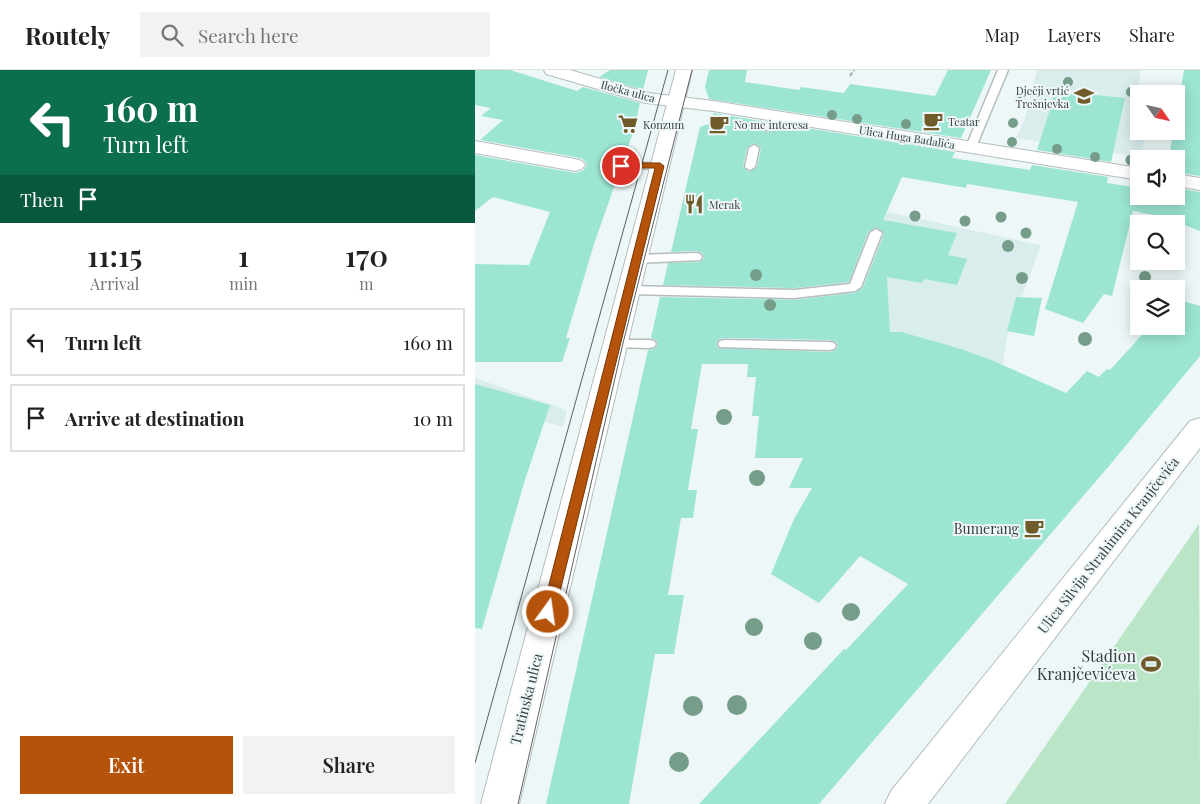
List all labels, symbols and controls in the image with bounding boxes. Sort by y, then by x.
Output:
search box [140,12,490,57]
text: Routely [25,19,110,51]
icon: search [158,21,186,49]
text: Search here [198,22,299,48]
text: Map [984,23,1019,47]
text: Layers [1047,23,1101,47]
text: Share [1129,23,1175,47]
street label: Iločka ulica [599,77,657,106]
place label: Dječji vrtić Trešnjevka [1015,83,1070,111]
text: 160 m [103,84,198,131]
school or university icon: Dječji vrtić Trešnjevka [1073,85,1095,107]
north arrow [1130,85,1185,140]
map controls [1130,85,1185,335]
icon: left [20,90,85,155]
cafe icon: Teatar [922,110,944,132]
supermarket icon: Konzum [617,113,639,135]
cafe icon: No me interesa [708,113,730,135]
place label: Teatar [948,114,980,129]
place label: Konzum [643,117,684,132]
place label: No me interesa [734,117,809,132]
street label: Ulica Huga Badalića [858,122,957,152]
text: Turn left [103,129,188,159]
pin [600,145,642,187]
button: sound [1130,150,1185,205]
icon: arrive [607,152,635,180]
icon: arrive [74,185,102,213]
text: Then [20,186,64,212]
restaurant icon: Merak [683,193,705,215]
place label: Merak [709,197,740,212]
button: search [1130,215,1185,270]
text: 11:15 [87,235,142,275]
text: 1 [238,235,249,275]
text: 170 [345,235,388,275]
text: Arrival [90,273,139,294]
text: min [229,273,258,294]
text: m [359,273,373,294]
button: layers [1130,280,1185,335]
icon: left [22,328,50,356]
text: Turn left [65,329,142,355]
text: 160 m [403,329,453,355]
icon: arrive [22,404,50,432]
text: Arrive at destination [65,405,245,431]
text: 10 m [413,405,453,431]
street label: Ulica Silvija Strahimira Kranjčevića [1033,453,1183,637]
cafe icon: Bumerang [1023,517,1045,539]
place label: Bumerang [954,519,1020,538]
position arrow [521,585,573,637]
place label: Stadion Kranjčevićeva [1037,645,1136,684]
street label: Tratinska ulica [505,651,547,747]
sports icon: Stadion Kranjčevićeva [1140,653,1162,675]
button: Exit [20,736,233,794]
button: Share [243,736,455,794]

